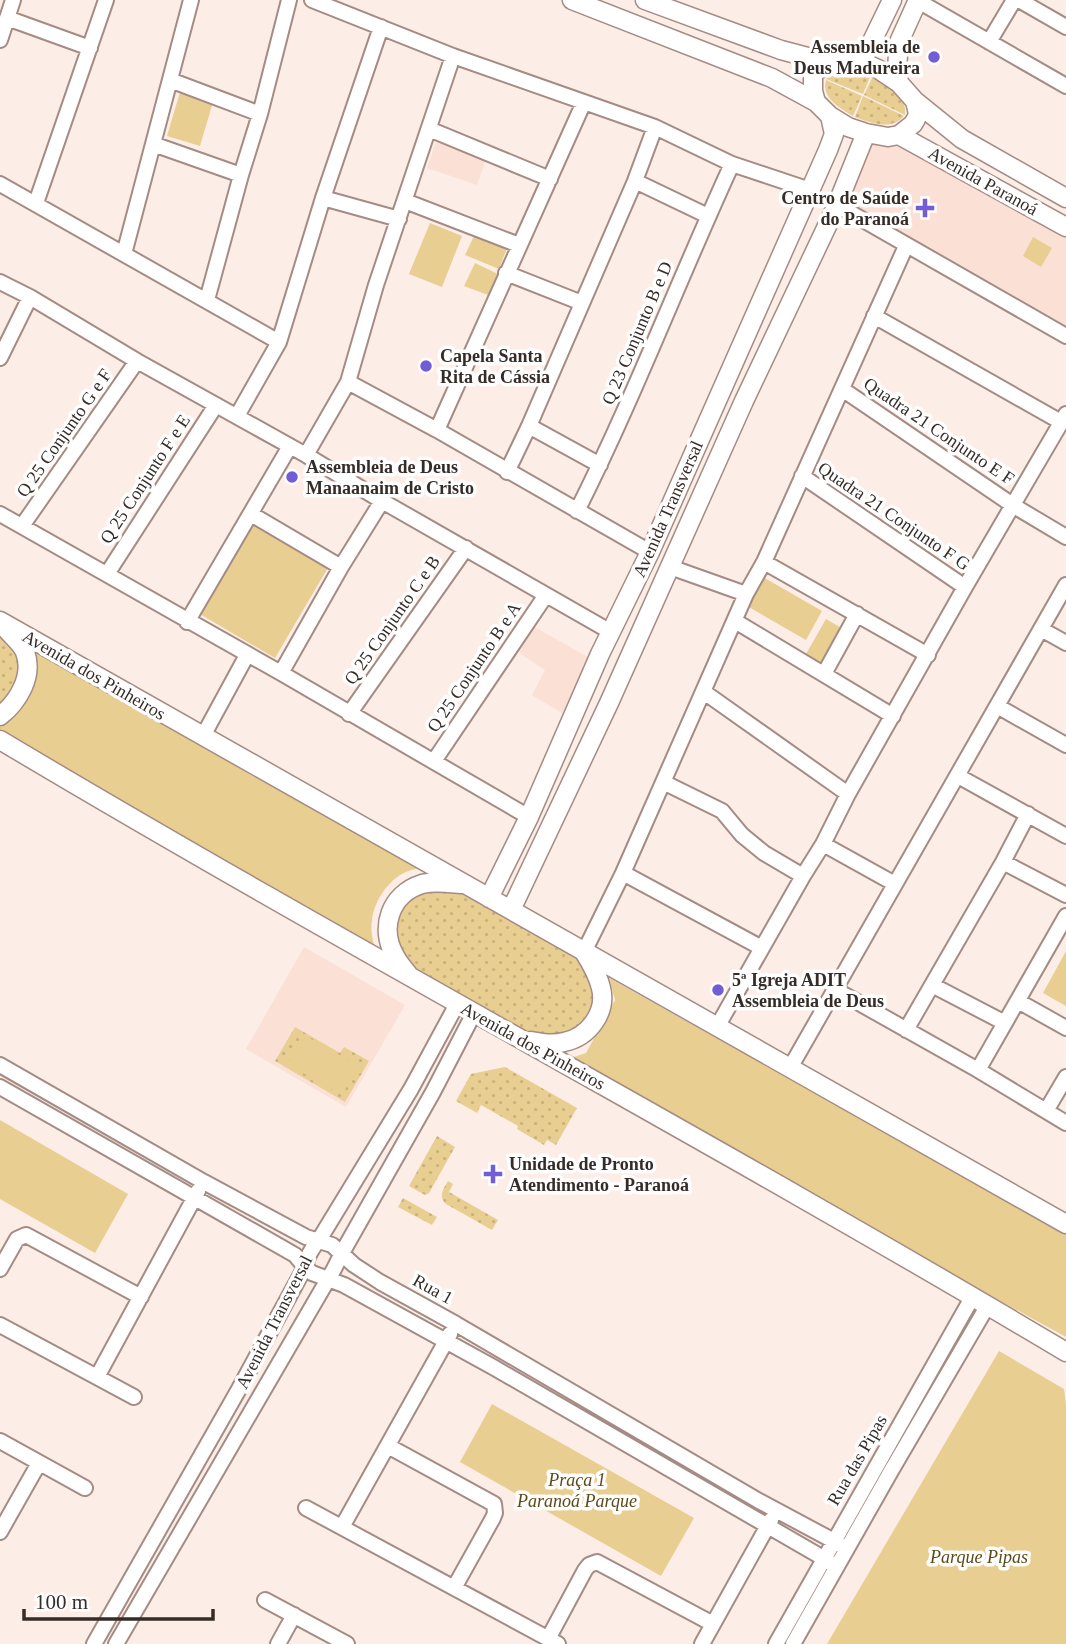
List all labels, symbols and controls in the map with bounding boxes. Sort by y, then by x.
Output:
place label: Assembleia de Deus Madureira [794,37,920,78]
marker: Assembleia de Deus Madureira [926,49,942,65]
street label: Avenida Paranoá [925,143,1041,219]
place label: Centro de Saúde do Paranoá [781,188,909,229]
marker: Centro de Saúde do Paranoá [915,198,935,218]
street label: Q 23 Conjunto B e D [598,258,676,408]
place label: Capela Santa Rita de Cássia [440,346,550,387]
marker: Capela Santa Rita de Cássia [418,358,434,374]
street label: Q 25 Conjunto G e F [12,365,116,501]
street label: Quadra 21 Conjunto E F [860,373,1018,489]
street label: Q 25 Conjunto F e E [96,411,194,547]
street label: Avenida Transversal [629,438,707,580]
place label: Assembleia de Deus Manaanaim de Cristo [306,457,474,498]
street label: Quadra 21 Conjunto F G [814,458,974,574]
marker: Assembleia de Deus Manaanaim de Cristo [284,469,300,485]
street label: Q 25 Conjunto C e B [340,552,444,688]
street label: Q 25 Conjunto B e A [423,598,525,736]
street label: Avenida dos Pinheiros [19,626,169,724]
place label: 5ª Igreja ADIT Assembleia de Deus [732,970,884,1011]
marker: 5ª Igreja ADIT Assembleia de Deus [710,982,726,998]
street label: Avenida dos Pinheiros [457,998,609,1094]
place label: Unidade de Pronto Atendimento - Paranoá [509,1154,689,1195]
marker: Unidade de Pronto Atendimento - Paranoá [483,1164,503,1184]
street label: Avenida Transversal [232,1252,316,1392]
street label: Rua 1 [410,1270,456,1308]
street label: Rua das Pipas [823,1411,891,1509]
park label: Praça 1 Paranoá Parque [516,1470,637,1511]
park label: Parque Pipas [929,1547,1028,1567]
scale bar [24,1578,214,1622]
text: 100 m [35,1590,88,1614]

